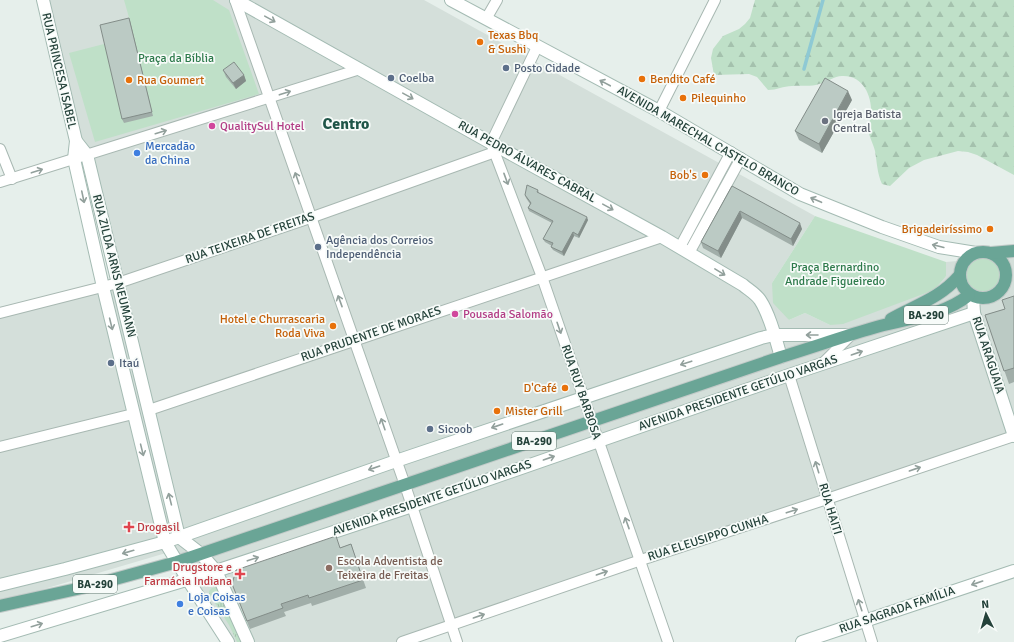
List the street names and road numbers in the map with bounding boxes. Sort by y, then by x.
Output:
street label: RUA PRINCESA ISABEL [38,11,80,131]
street label: AVENIDA MARECHAL CASTELO BRANCO [615,83,802,199]
street label: RUA PEDRO ÁLVARES CABRAL [455,118,599,206]
street label: RUA ZILDA ARNS NEUMANN [89,193,139,339]
street label: RUA TEIXEIRA DE FREITAS [183,209,317,267]
street label: RUA PRUDENTE DE MORAES [299,303,444,365]
road number: BA-290 [904,306,948,324]
street label: RUA ARAGUAIA [968,315,1008,396]
street label: RUA RUY BARBOSA [558,343,604,442]
street label: AVENIDA PRESIDENTE GETÚLIO VARGAS [636,352,840,434]
road number: BA-290 [512,432,556,450]
street label: AVENIDA PRESIDENTE GETÚLIO VARGAS [330,457,534,539]
street label: RUA HAITI [815,481,845,537]
street label: RUA ELEUSIPPO CUNHA [646,511,771,565]
road number: BA-290 [73,575,117,593]
street label: RUA SAGRADA FAMÍLIA [837,583,958,637]

